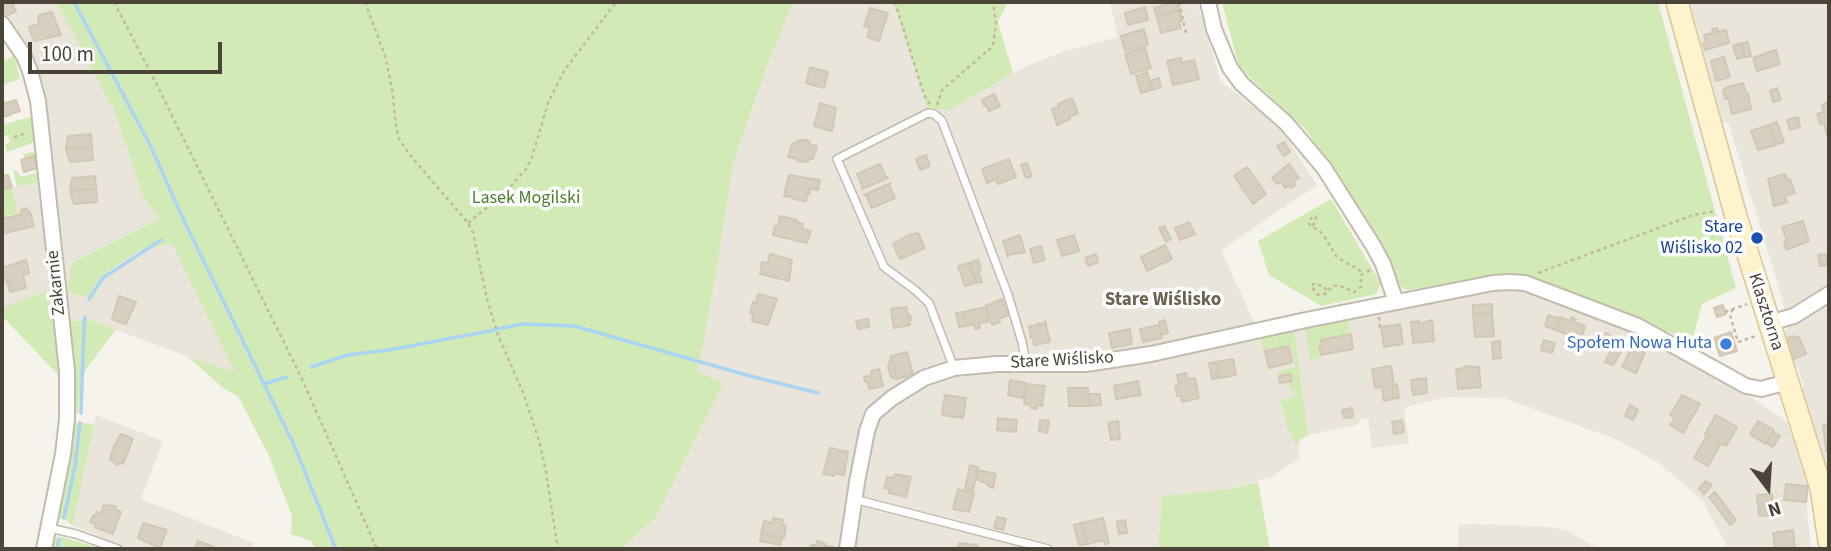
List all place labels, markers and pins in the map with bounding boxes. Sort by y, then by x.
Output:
place label: Stare Wiślisko 02 [1660,217,1743,260]
marker: Stare Wiślisko 02 [1749,230,1765,246]
place label: Społem Nowa Huta [1567,333,1712,355]
marker: Społem Nowa Huta [1718,336,1734,352]

